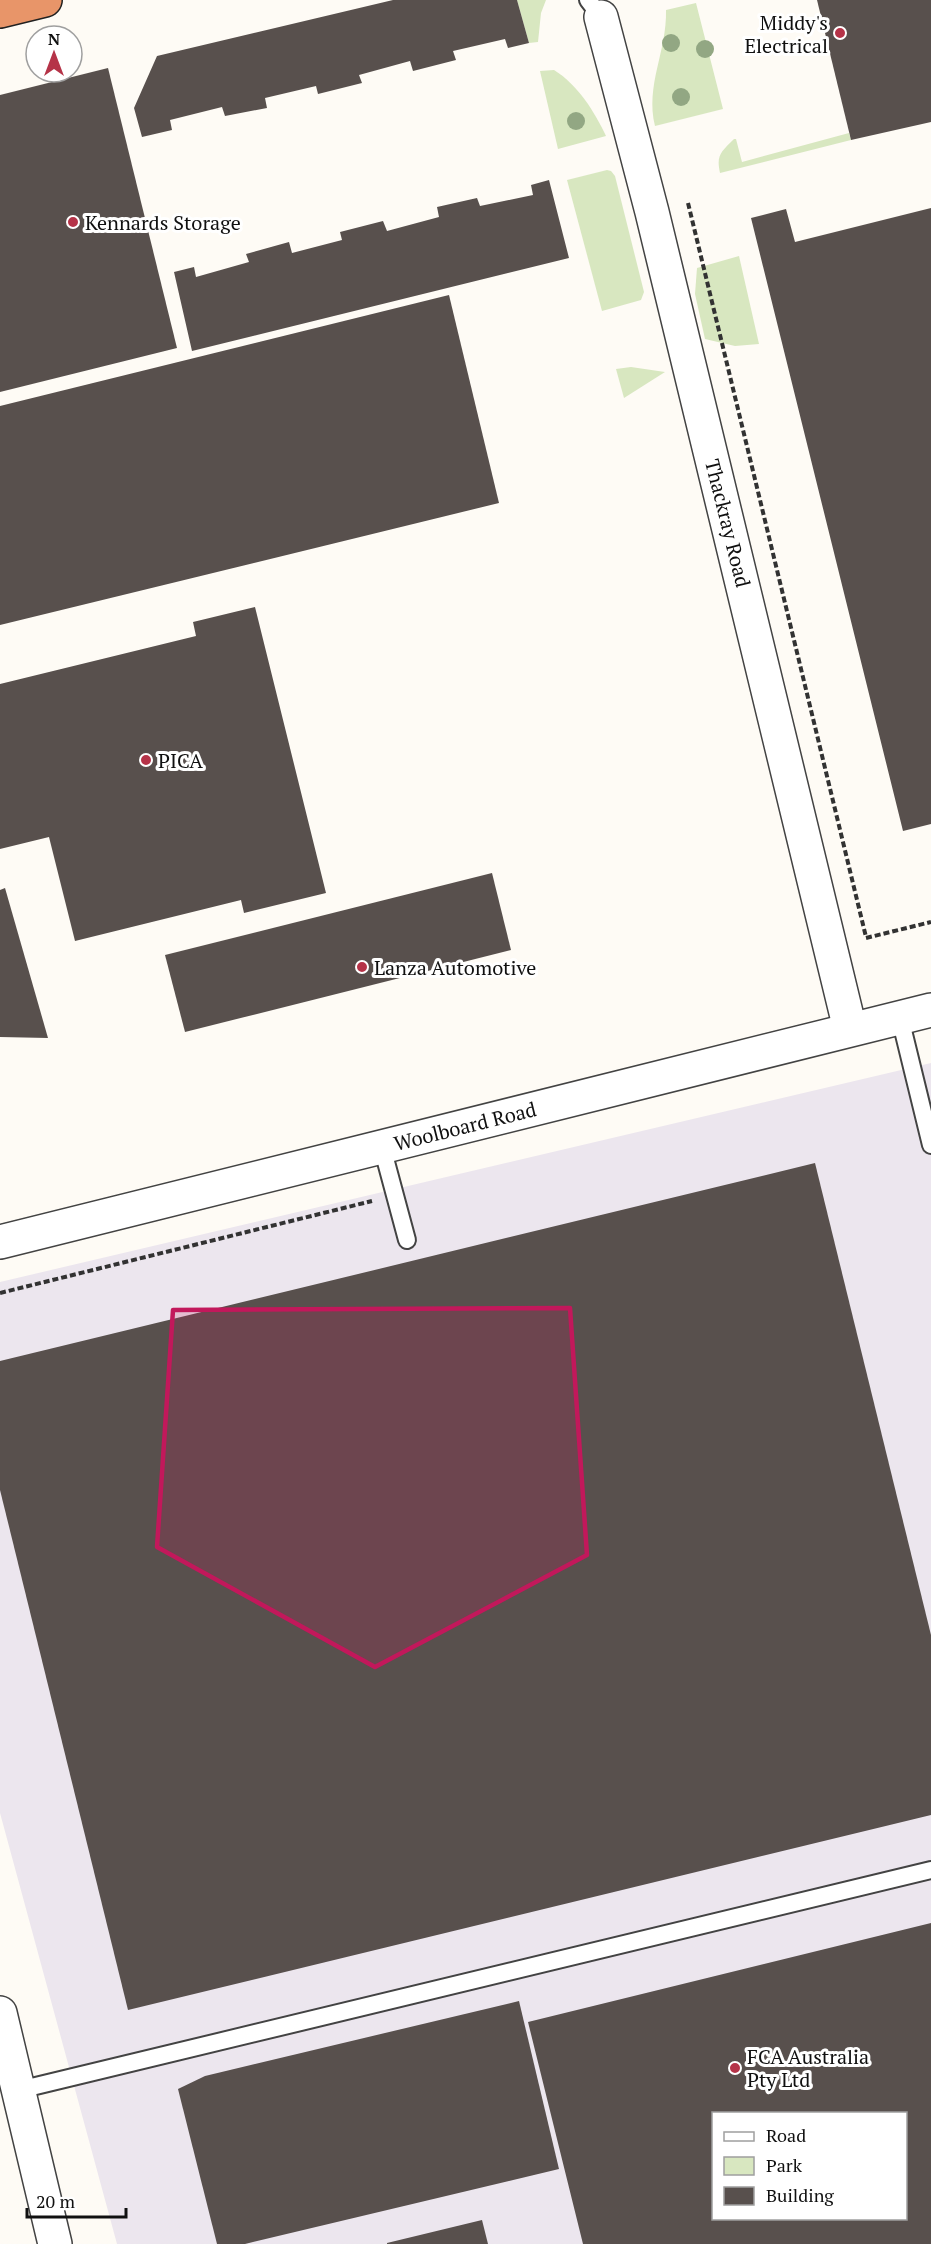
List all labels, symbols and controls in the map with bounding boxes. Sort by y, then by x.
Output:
place label: Middy's Electrical [744,9,828,59]
north arrow [24,24,84,84]
marker: Middy's Electrical [833,26,847,40]
text: N [48,28,60,50]
place label: Kennards Storage [85,209,241,236]
marker: Kennards Storage [66,215,80,229]
street label: Thackray Road [699,456,757,590]
place label: PICA [158,747,203,774]
marker: PICA [139,753,153,767]
place label: Lanza Automotive [374,954,536,981]
marker: Lanza Automotive [355,960,369,974]
street label: Woolboard Road [391,1095,539,1157]
place label: FCA Australia Pty Ltd [747,2043,869,2093]
marker: FCA Australia Pty Ltd [728,2061,742,2075]
legend [712,2112,907,2220]
text: Road [766,2123,806,2147]
text: Park [766,2153,803,2177]
scale bar [27,2181,126,2219]
text: Building [766,2183,834,2207]
text: 20 m [36,2189,76,2213]

